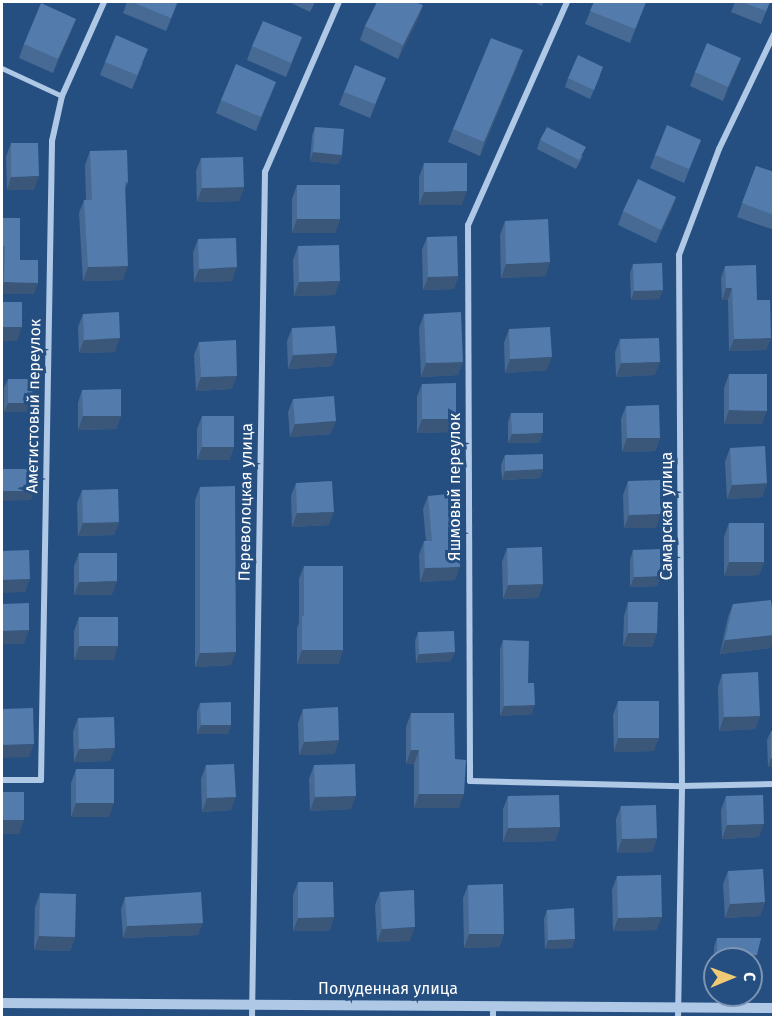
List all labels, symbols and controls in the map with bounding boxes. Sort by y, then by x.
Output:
street label: Аметистовый переулок [23,319,45,493]
street label: Яшмовый переулок [445,413,465,561]
street label: Переволоцкая улица [235,423,257,581]
street label: Самарская улица [657,452,677,580]
north arrow [703,947,763,1007]
text: С [740,972,759,981]
street label: Полуденная улица [318,979,458,999]

